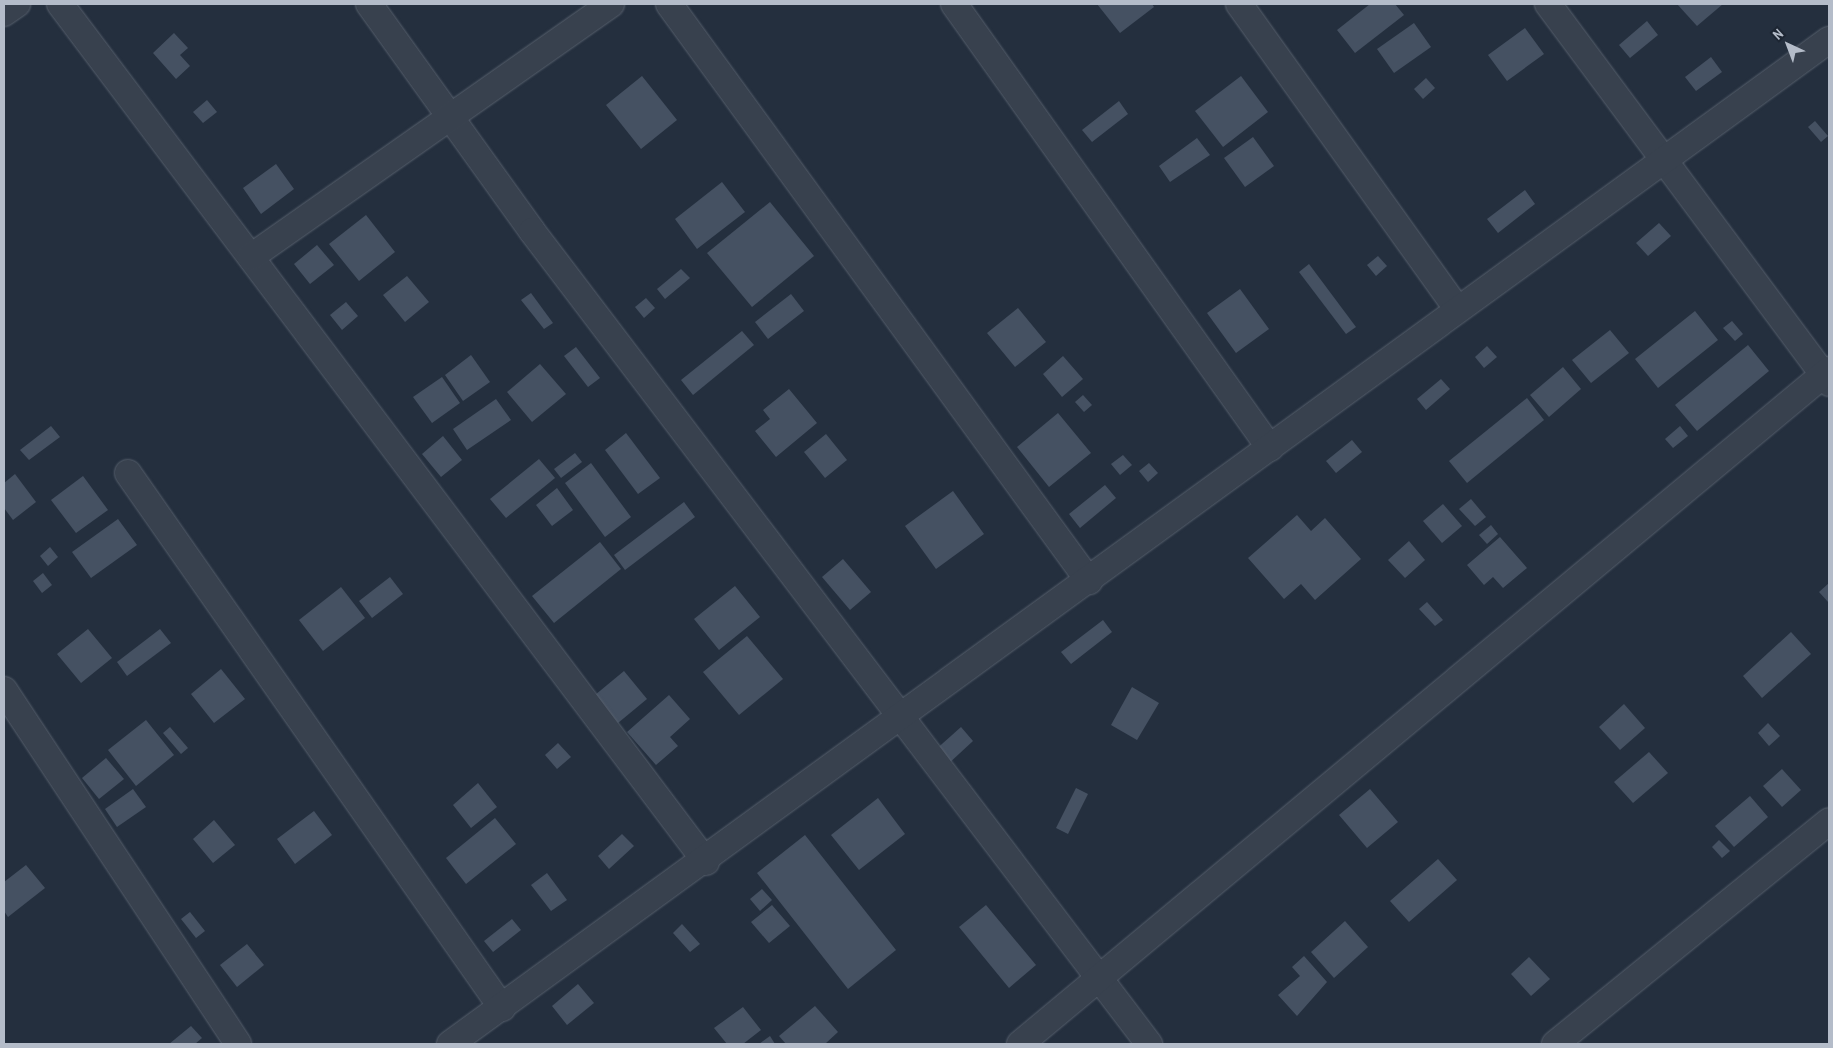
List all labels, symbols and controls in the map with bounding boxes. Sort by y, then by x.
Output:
north arrow [1763,20,1813,70]
text: N [1769,25,1787,43]

